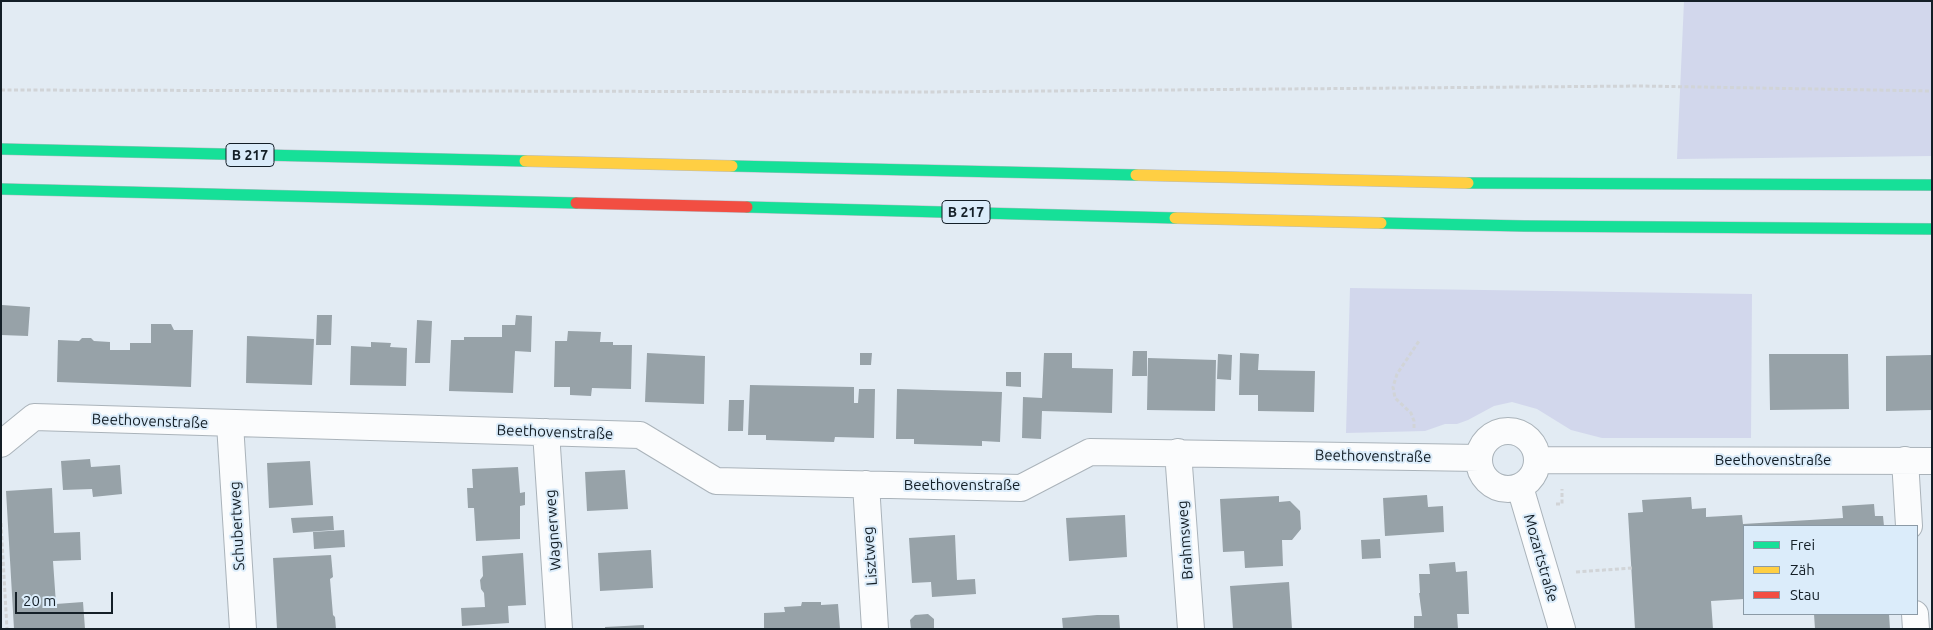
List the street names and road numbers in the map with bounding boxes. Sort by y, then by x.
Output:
road number: B 217 [226,144,274,166]
road number: B 217 [942,200,990,223]
street label: Beethovenstraße [91,410,209,432]
street label: Beethovenstraße [496,421,614,443]
street label: Beethovenstraße [1315,446,1431,466]
street label: Beethovenstraße [1715,451,1831,469]
street label: Beethovenstraße [904,476,1020,494]
street label: Schubertweg [226,481,248,571]
street label: Wagnerweg [541,489,565,571]
street label: Brahmsweg [1173,500,1197,580]
street label: Mozartstraße [1520,512,1562,604]
street label: Lisztweg [859,526,881,586]

